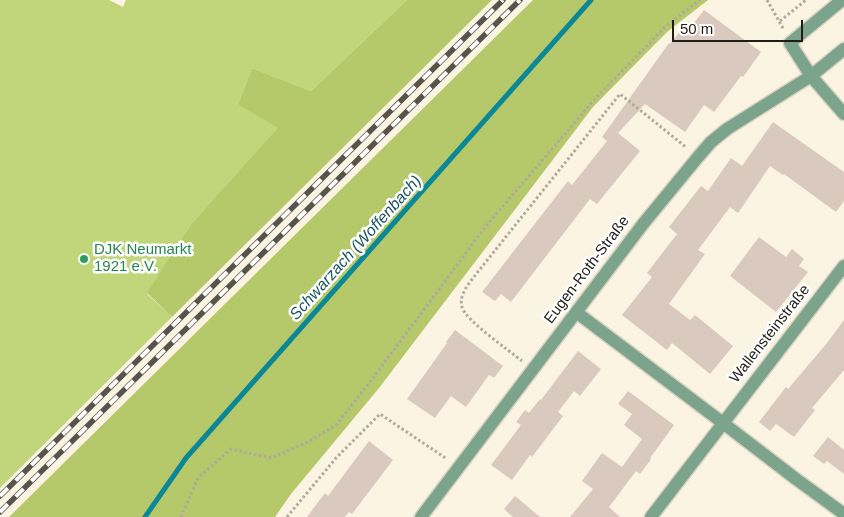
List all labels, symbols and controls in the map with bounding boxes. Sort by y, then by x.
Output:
scale bar [674,10,805,42]
text: 50 m [680,20,713,37]
water label: Schwarzach (Woffenbach) [286,172,426,324]
street label: Eugen-Roth-Straße [541,213,633,327]
place label: DJK Neumarkt 1921 e.V. [94,241,192,276]
marker: DJK Neumarkt 1921 e.V. [78,253,90,265]
street label: Wallensteinstraße [726,281,814,387]

